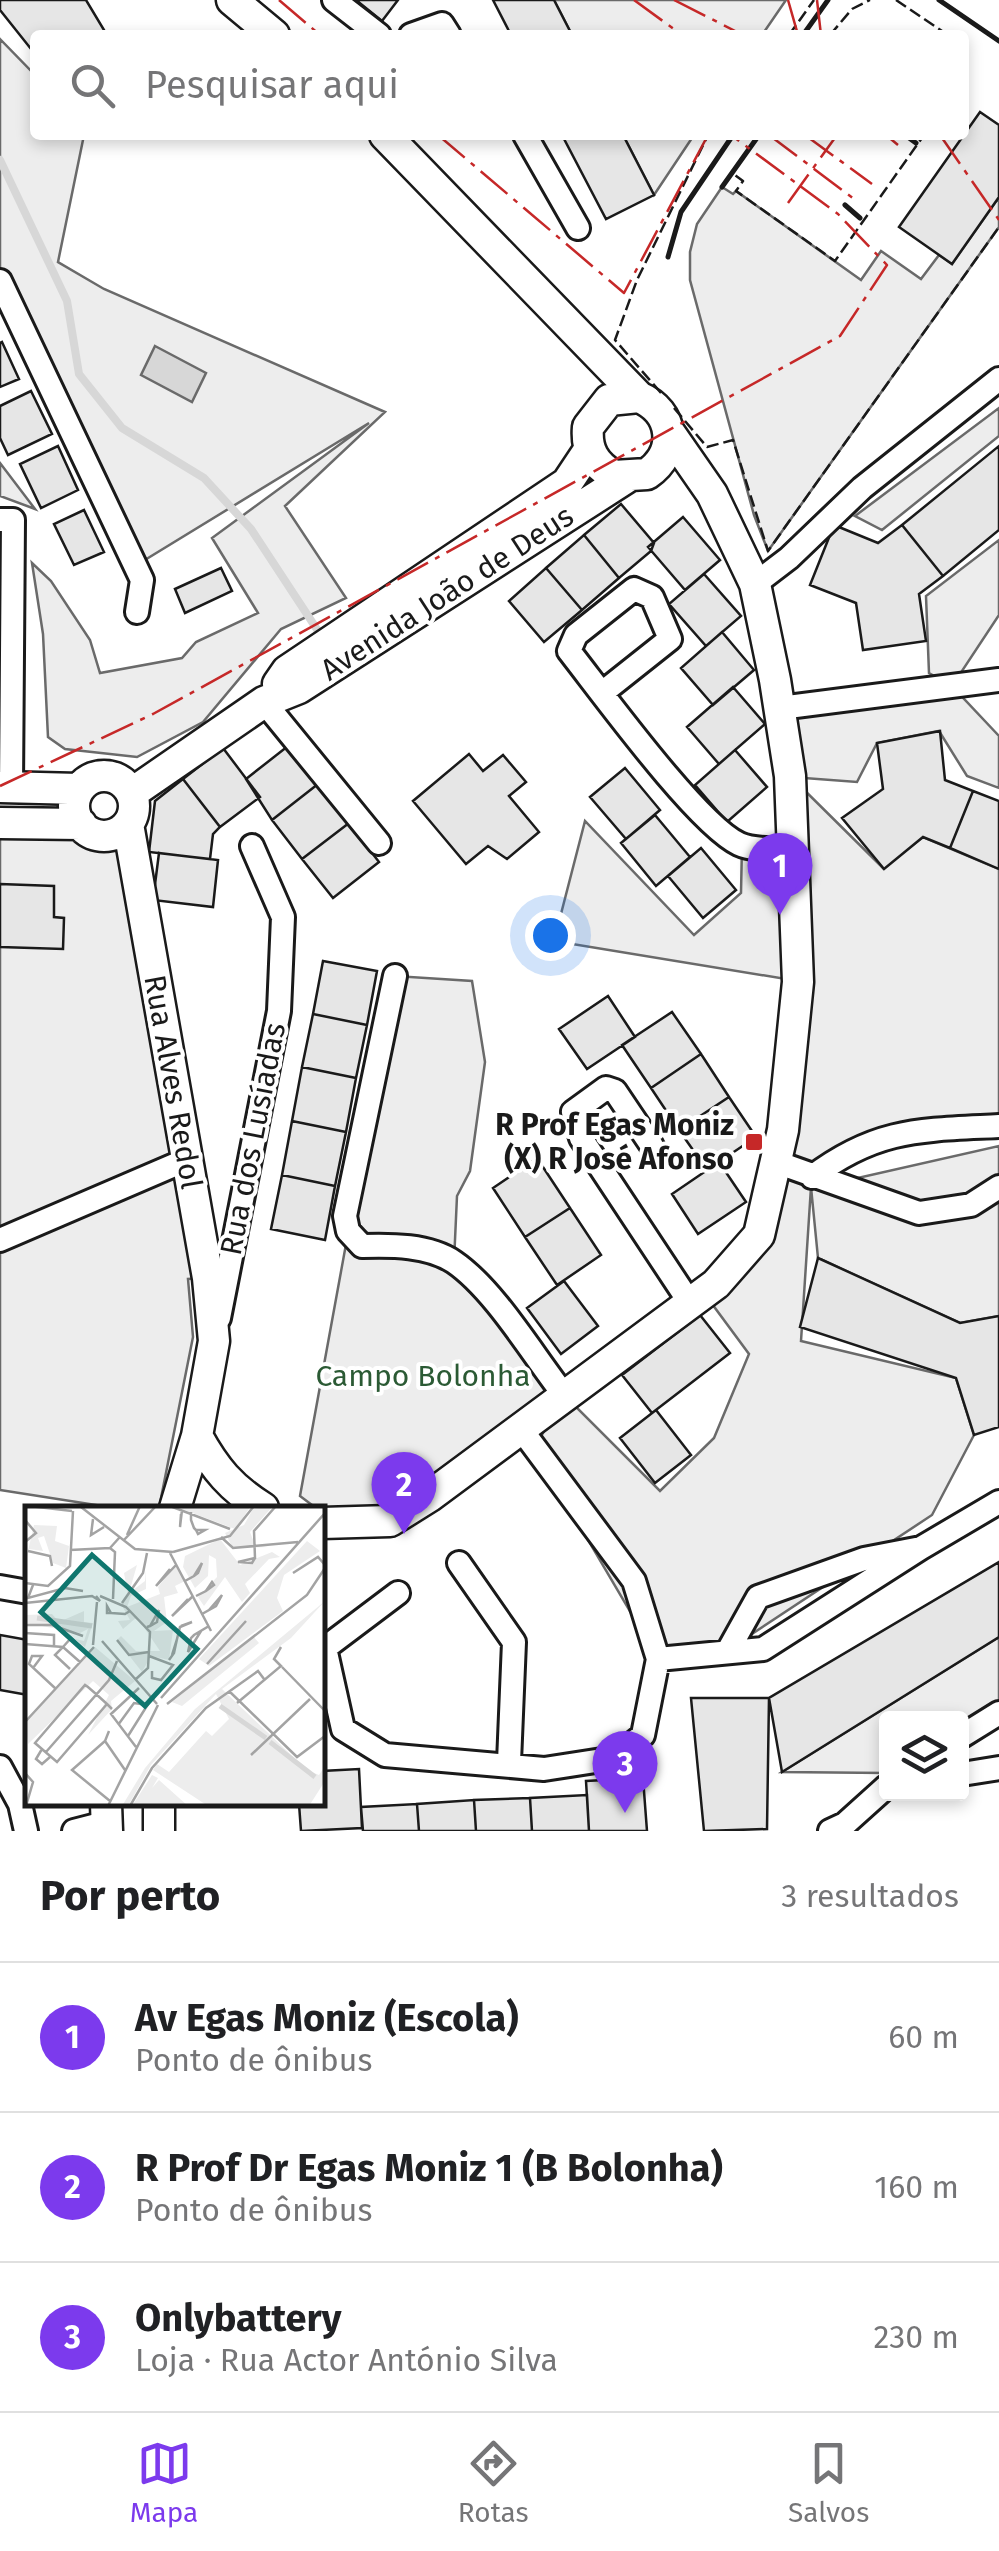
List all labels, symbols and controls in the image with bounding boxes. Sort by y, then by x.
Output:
search box [30,30,969,140]
icon: search [65,58,120,113]
text: Pesquisar aqui [145,62,399,108]
street label: Avenida João de Deus [314,498,580,688]
pin: 1 [748,832,812,915]
your location [525,910,576,961]
street label: Rua Alves Redol [136,972,210,1192]
street label: Rua dos Lusíadas [213,1020,293,1258]
place label: R Prof Egas Moniz (X) R José Afonso [495,1107,734,1177]
marker: R Prof Egas Moniz (X) R José Afonso [743,1131,765,1153]
park label: Campo Bolonha [315,1358,531,1394]
pin: 2 [372,1452,436,1534]
inset map [25,1506,325,1806]
map controls [879,1711,969,1801]
button: layers [879,1711,969,1801]
pin: 3 [592,1730,658,1813]
text: Por perto [40,1871,220,1921]
text: 3 resultados [781,1877,959,1915]
text: Av Egas Moniz (Escola) [135,1995,519,2041]
text: 1 [65,2018,80,2056]
text: 60 m [888,2018,959,2056]
text: Ponto de ônibus [135,2041,372,2079]
text: R Prof Dr Egas Moniz 1 (B Bolonha) [135,2145,723,2191]
text: 2 [64,2168,81,2206]
text: 160 m [874,2168,959,2206]
text: Ponto de ônibus [135,2191,372,2229]
text: Onlybattery [135,2295,341,2341]
text: 3 [64,2318,81,2356]
text: 230 m [874,2318,959,2356]
text: Loja · Rua Actor António Silva [135,2341,558,2379]
tab: Mapa [130,2436,198,2529]
tab: Rotas [458,2436,529,2529]
tab: Salvos [788,2436,869,2529]

